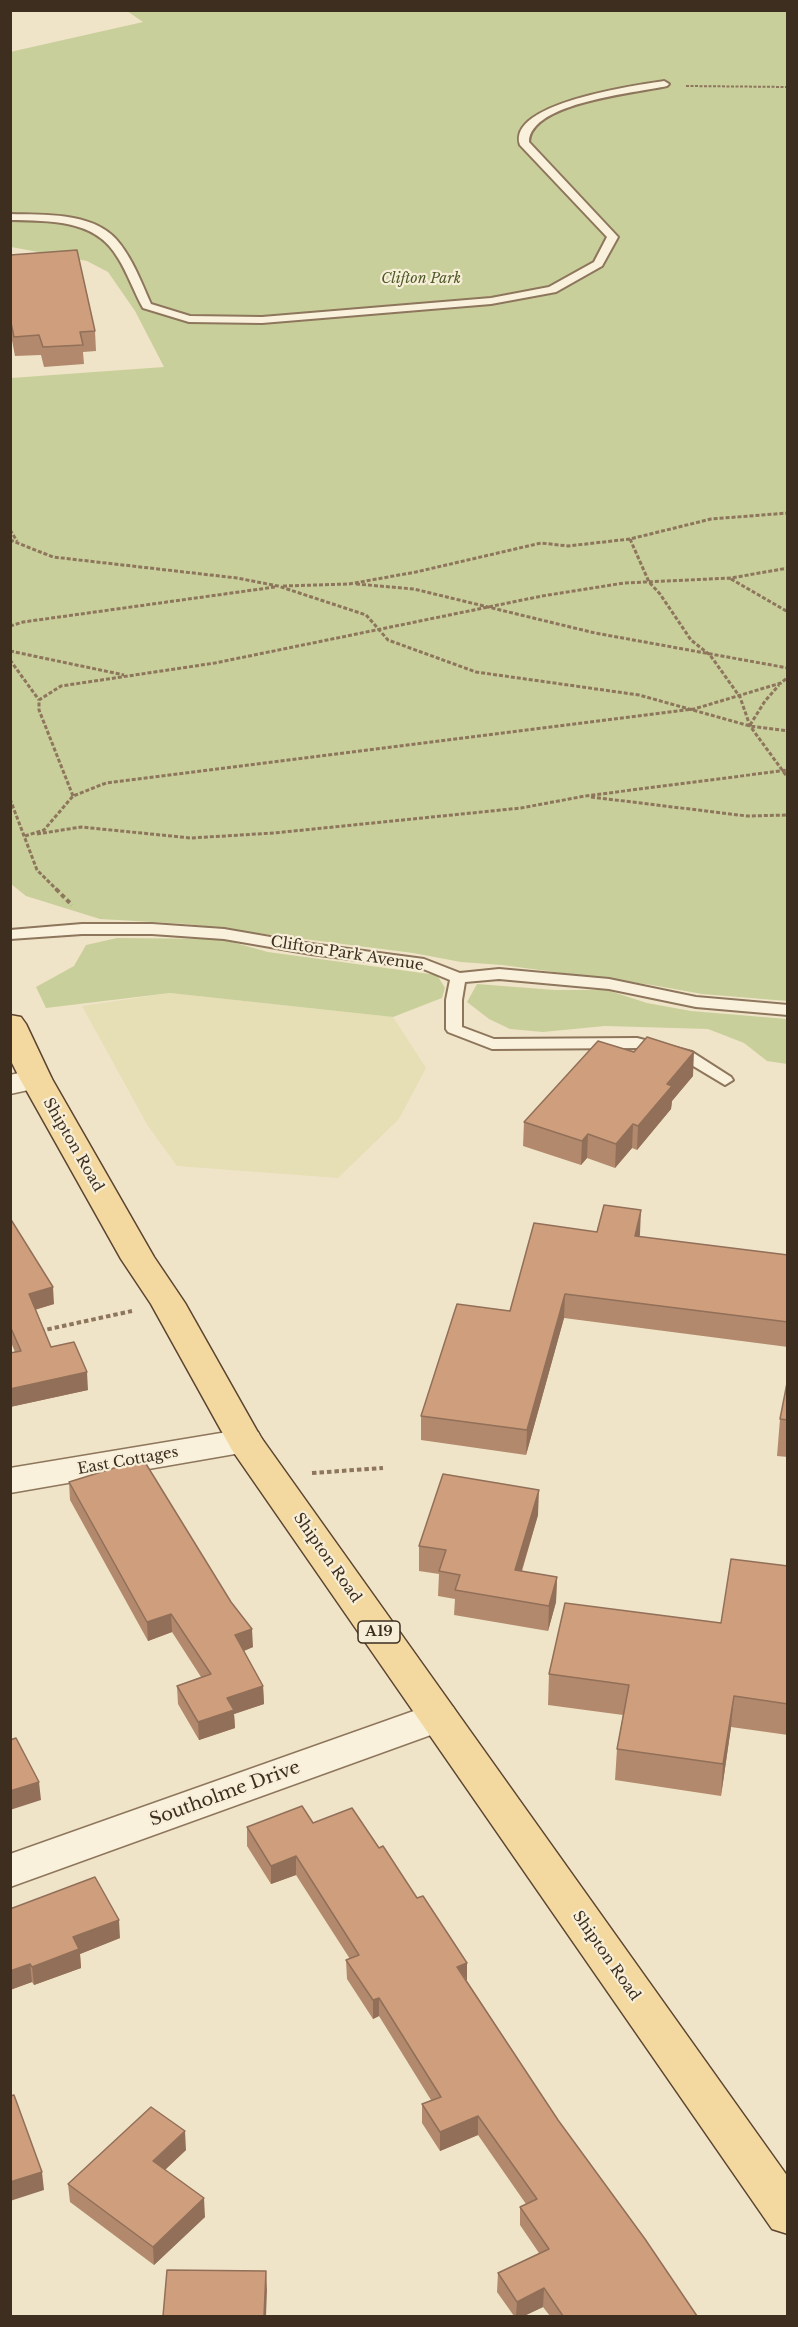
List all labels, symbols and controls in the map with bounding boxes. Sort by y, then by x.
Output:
park label: Clifton Park [381,271,461,287]
street label: Clifton Park Avenue [269,933,425,975]
street label: Shipton Road [39,1095,107,1195]
street label: East Cottages [76,1443,180,1479]
street label: Shipton Road [289,1510,365,1606]
road number: A19 [358,1621,400,1643]
street label: Southolme Drive [147,1757,303,1831]
street label: Shipton Road [568,1908,644,2004]

